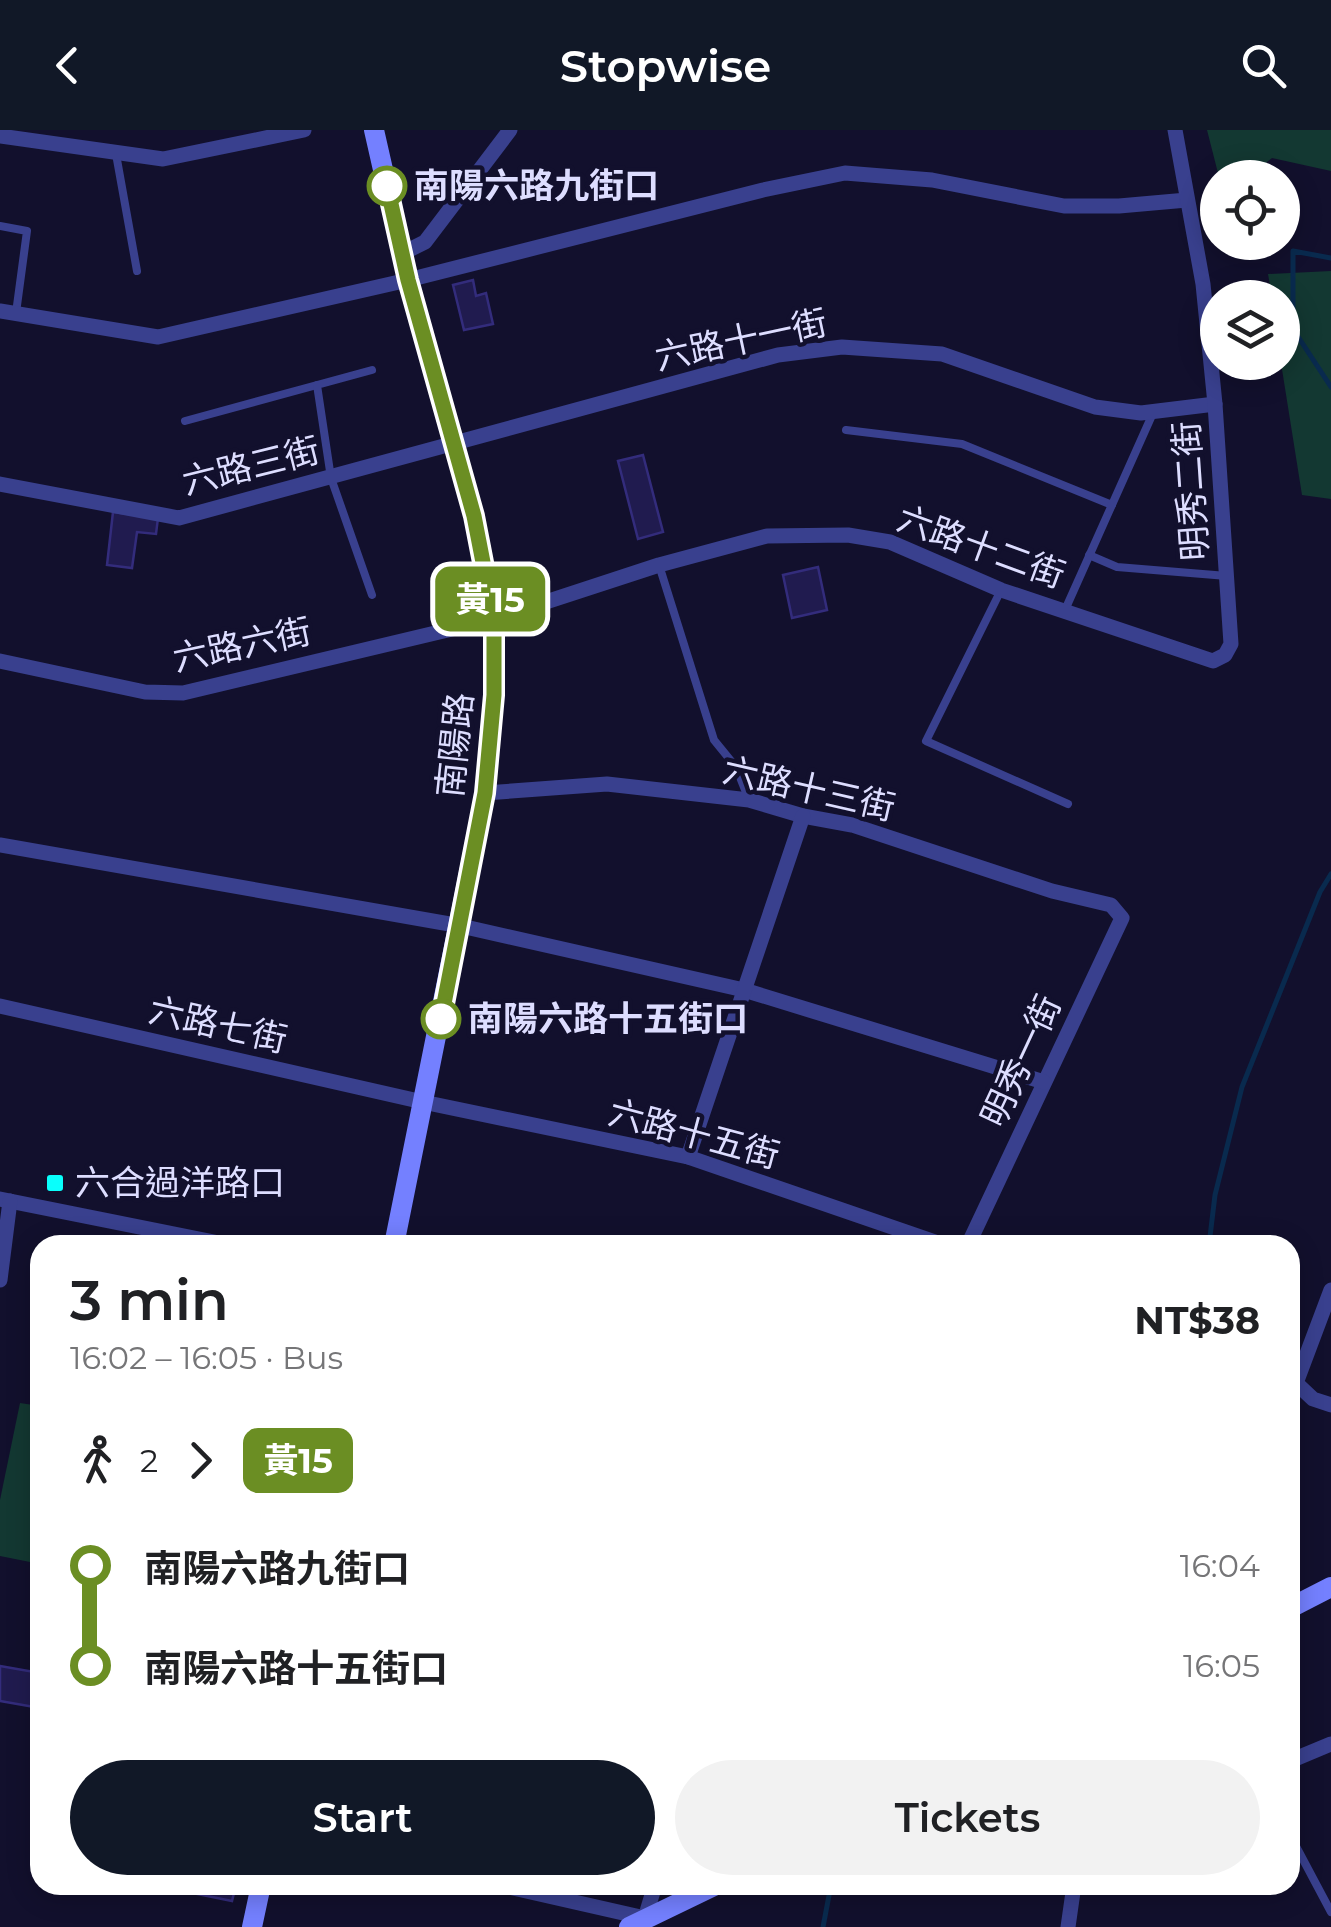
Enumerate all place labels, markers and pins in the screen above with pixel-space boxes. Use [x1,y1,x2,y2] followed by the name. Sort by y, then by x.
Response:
[414,164,659,207] place label: 南陽六路九街口
[368,167,406,205] marker: 南陽六路九街口
[468,997,748,1040] place label: 南陽六路十五街口
[422,1000,460,1038] marker: 南陽六路十五街口
[75,1161,285,1204] place label: 六合過洋路口
[44,1172,66,1194] marker: 六合過洋路口

